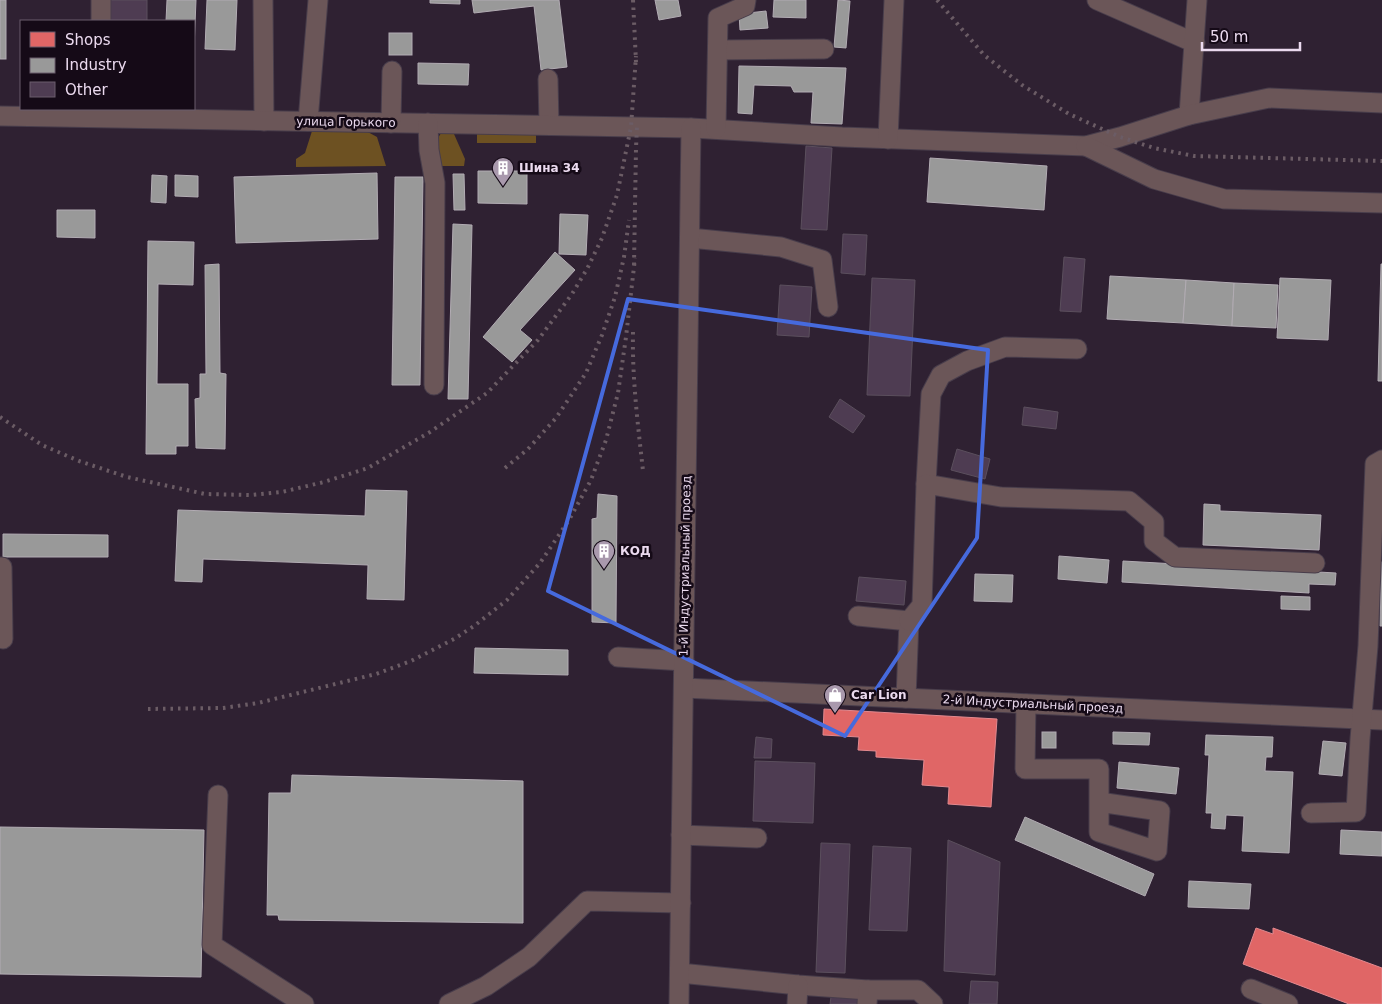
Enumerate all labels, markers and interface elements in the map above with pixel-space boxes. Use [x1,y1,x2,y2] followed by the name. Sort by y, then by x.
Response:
[20,20,195,110] legend
[1202,20,1300,52] scale bar
[1210,28,1248,46] text: 50 m
[65,31,111,49] text: Shops
[65,56,127,74] text: Industry
[65,81,108,99] text: Other
[296,114,396,130] street label: улица Горького
[491,156,515,187] building icon: Шина 34
[519,161,580,175] place label: Шина 34
[676,476,694,656] street label: 1-й Индустриальный проезд
[592,539,616,570] building icon: КОД
[620,544,651,558] place label: КОД
[823,683,847,714] shop icon: Car Lion
[851,688,907,702] place label: Car Lion
[942,692,1124,716] street label: 2-й Индустриальный проезд

